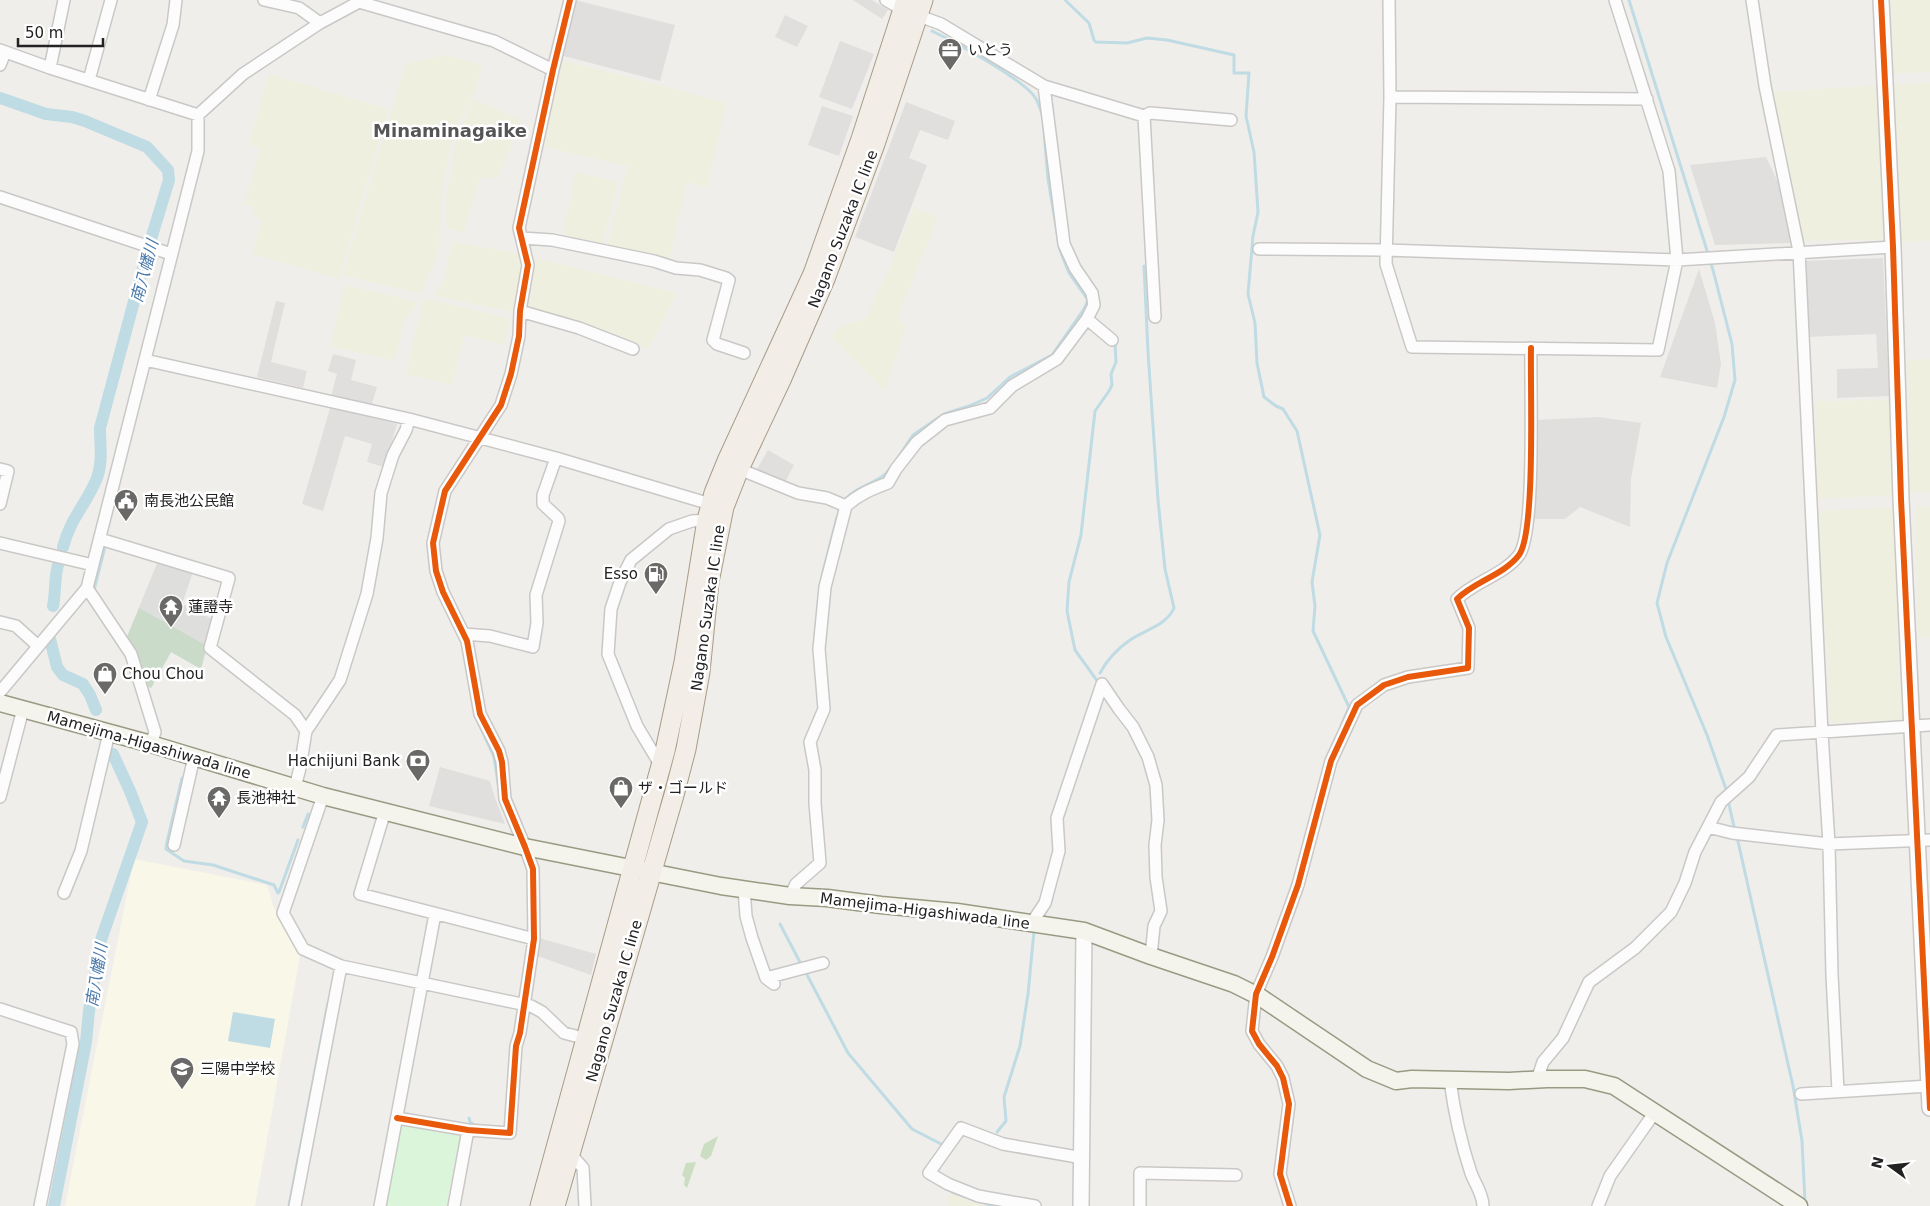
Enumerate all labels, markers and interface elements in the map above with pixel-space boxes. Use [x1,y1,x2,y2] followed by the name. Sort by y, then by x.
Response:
[18,15,102,47] scale bar
[25,24,63,42] text: 50 m
[937,37,963,71] office icon: いとう
[968,41,1013,59] place label: いとう
[373,120,527,141] district label: Minaminagaike
[805,147,881,311] street label: Nagano Suzaka IC line
[127,236,162,305] water label: 南八幡川
[113,488,139,522] public building icon: 南長池公民館
[144,492,234,510] place label: 南長池公民館
[687,524,729,692] street label: Nagano Suzaka IC line
[643,561,669,595] fuel station icon: Esso
[604,565,638,583] place label: Esso
[158,594,184,628] temple icon: 蓮證寺
[188,598,233,616] place label: 蓮證寺
[92,661,118,695] shop icon: Chou Chou
[122,665,204,683] place label: Chou Chou
[45,707,253,783] street label: Mamejima-Higashiwada line
[405,748,431,782] bank icon: Hachijuni Bank
[288,752,400,770] place label: Hachijuni Bank
[608,775,634,809] shop icon: ザ・ゴールド
[638,779,728,797] place label: ザ・ゴールド
[206,785,232,819] temple icon: 長池神社
[236,789,296,807] place label: 長池神社
[819,889,1031,933] street label: Mamejima-Higashiwada line
[582,918,646,1084] street label: Nagano Suzaka IC line
[82,940,111,1008] water label: 南八幡川
[169,1056,195,1090] school or university icon: 三陽中学校
[200,1060,275,1078] place label: 三陽中学校
[1865,1141,1915,1191] north arrow
[1868,1155,1887,1170] text: N

